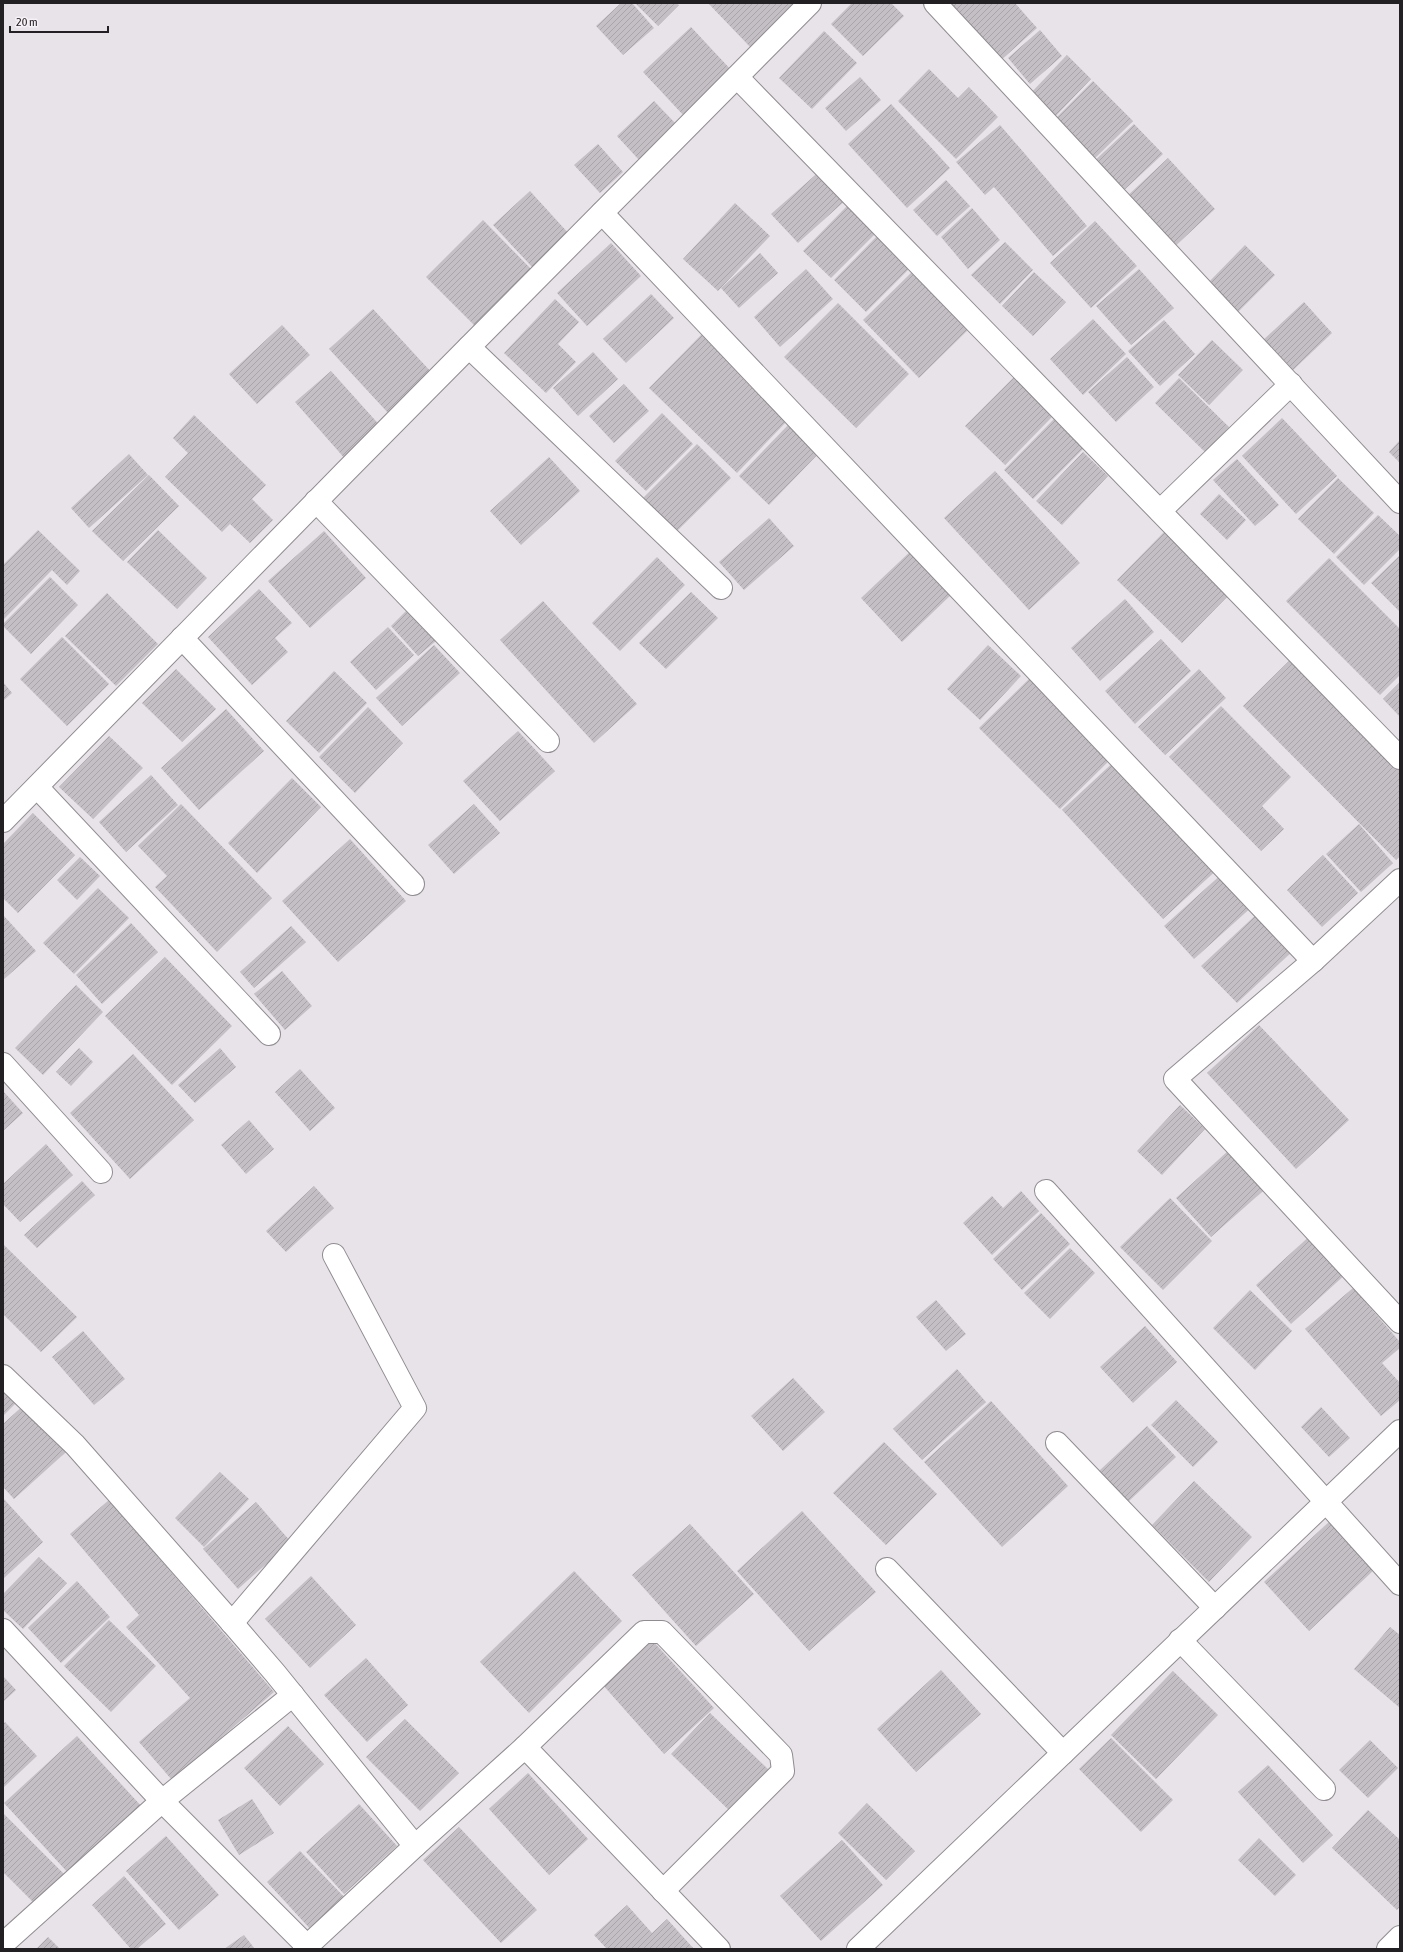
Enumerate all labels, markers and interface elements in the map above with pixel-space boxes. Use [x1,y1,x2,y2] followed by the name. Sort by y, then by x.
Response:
[10,8,108,34] scale bar
[16,15,38,29] text: 20 m

